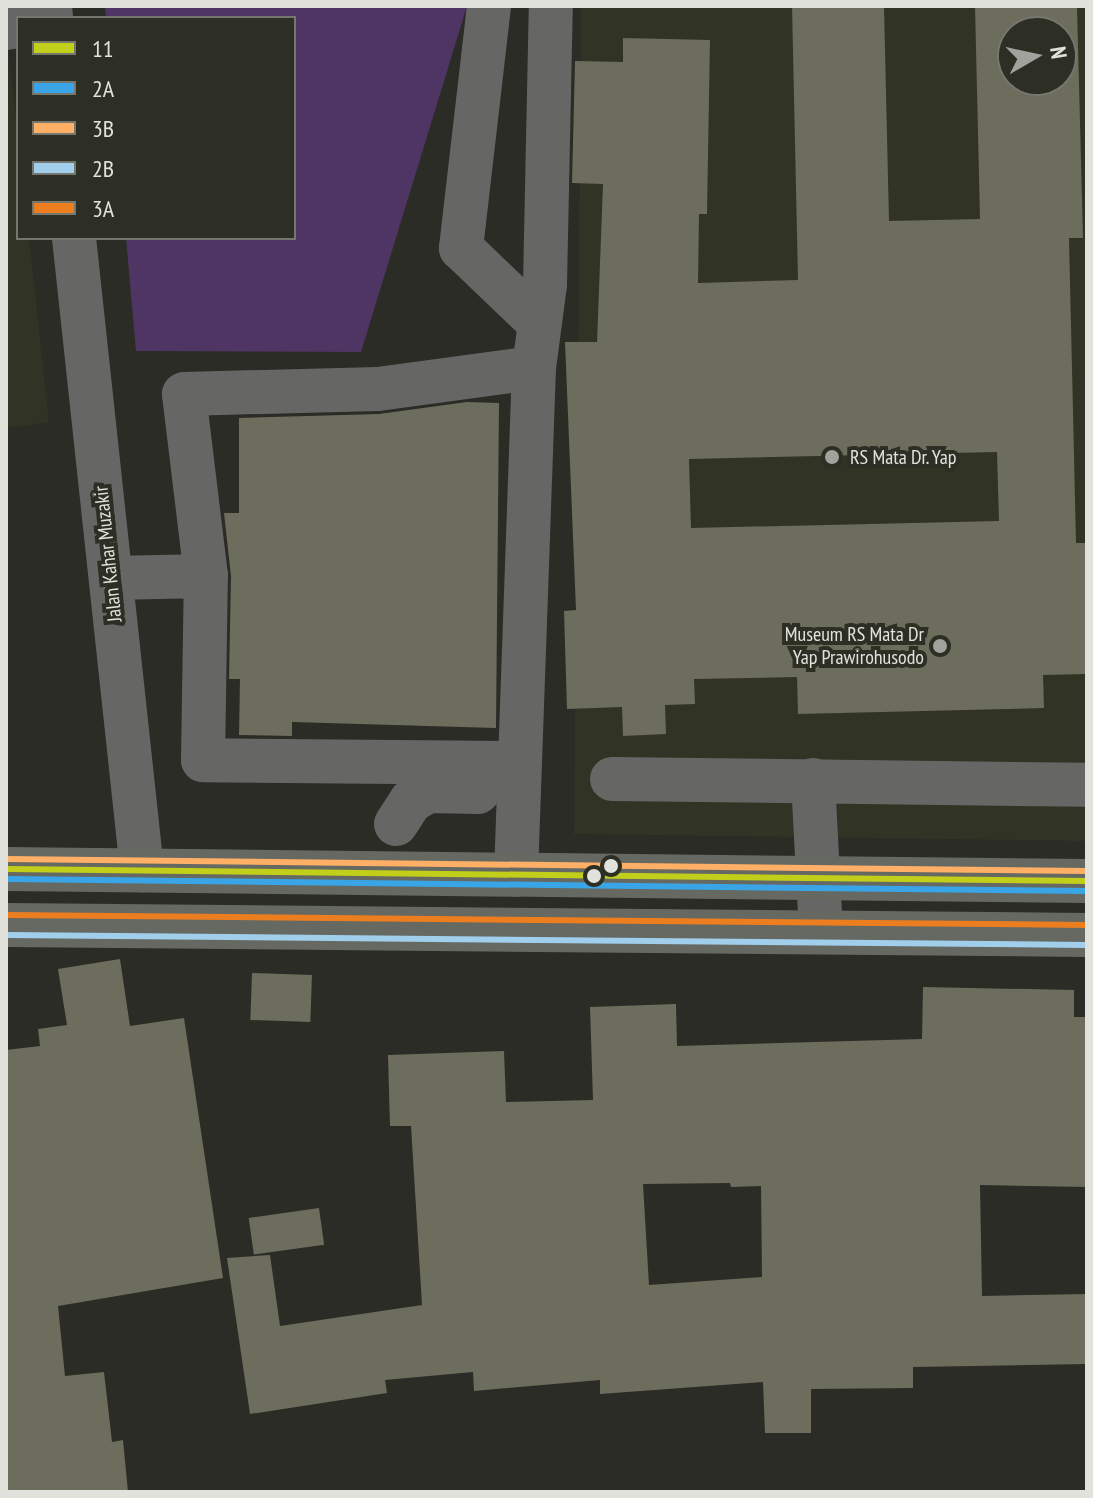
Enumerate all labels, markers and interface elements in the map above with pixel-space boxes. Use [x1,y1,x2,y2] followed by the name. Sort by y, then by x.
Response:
[16,16,296,240] legend
[997,16,1077,96] north arrow
[92,33,114,64] text: 11
[1044,44,1073,61] text: N
[92,73,114,104] text: 2A
[92,113,114,144] text: 3B
[92,153,114,184] text: 2B
[92,193,114,224] text: 3A
[850,445,958,469] place label: RS Mata Dr. Yap
[821,446,843,468] marker: RS Mata Dr. Yap
[89,485,127,623] street label: Jalan Kahar Muzakir
[785,622,924,669] place label: Museum RS Mata Dr Yap Prawirohusodo
[931,637,949,655] marker: Museum RS Mata Dr Yap Prawirohusodo
[603,858,619,874] unlabelled marker
[586,868,602,884] unlabelled marker

